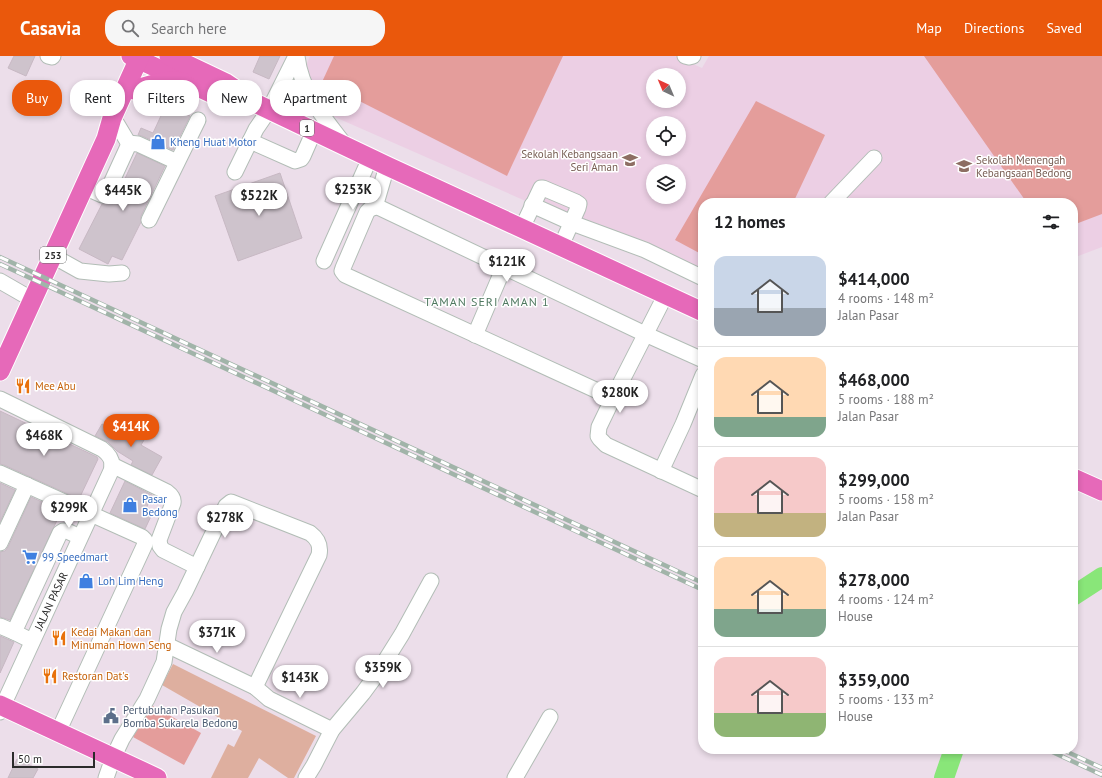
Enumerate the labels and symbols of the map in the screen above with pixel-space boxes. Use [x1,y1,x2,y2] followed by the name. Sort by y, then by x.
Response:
[646,68,686,108] north arrow
[300,120,314,136] road number: 1
[149,133,167,151] shop icon: Kheng Huat Motor
[170,135,257,149] place label: Kheng Huat Motor
[521,147,618,174] place label: Sekolah Kebangsaan Seri Aman
[621,151,639,169] school or university icon: Sekolah Kebangsaan Seri Aman
[976,153,1071,180] place label: Sekolah Menengah Kebangsaan Bedong
[955,157,973,175] school or university icon: Sekolah Menengah Kebangsaan Bedong
[325,177,381,211] pin: $253K
[95,178,151,212] pin: $445K
[231,183,287,217] pin: $522K
[40,247,66,263] road number: 253
[479,249,535,283] pin: $121K
[424,294,550,309] district label: TAMAN SERI AMAN 1
[14,377,32,395] restaurant icon: Mee Abu
[35,379,76,393] place label: Mee Abu
[592,380,648,414] pin: $280K
[103,414,159,448] pin: $414K
[16,423,72,457] pin: $468K
[142,492,178,519] place label: Pasar Bedong
[41,495,97,529] pin: $299K
[121,496,139,514] shop icon: Pasar Bedong
[197,505,253,539] pin: $278K
[21,548,39,566] supermarket icon: 99 Speedmart
[42,550,108,564] place label: 99 Speedmart
[31,569,71,633] street label: JALAN PASAR
[77,572,95,590] shop icon: Loh Lim Heng
[98,574,163,588] place label: Loh Lim Heng
[189,620,245,654] pin: $371K
[71,625,172,652] place label: Kedai Makan dan Minuman Hown Seng
[50,629,68,647] restaurant icon: Kedai Makan dan Minuman Hown Seng
[355,655,411,689] pin: $359K
[272,665,328,699] pin: $143K
[41,667,59,685] restaurant icon: Restoran Dat's
[62,669,129,683] place label: Restoran Dat's
[123,703,238,730] place label: Pertubuhan Pasukan Bomba Sukarela Bedong
[102,707,120,725] public building icon: Pertubuhan Pasukan Bomba Sukarela Bedong
[12,750,95,769] scale bar

